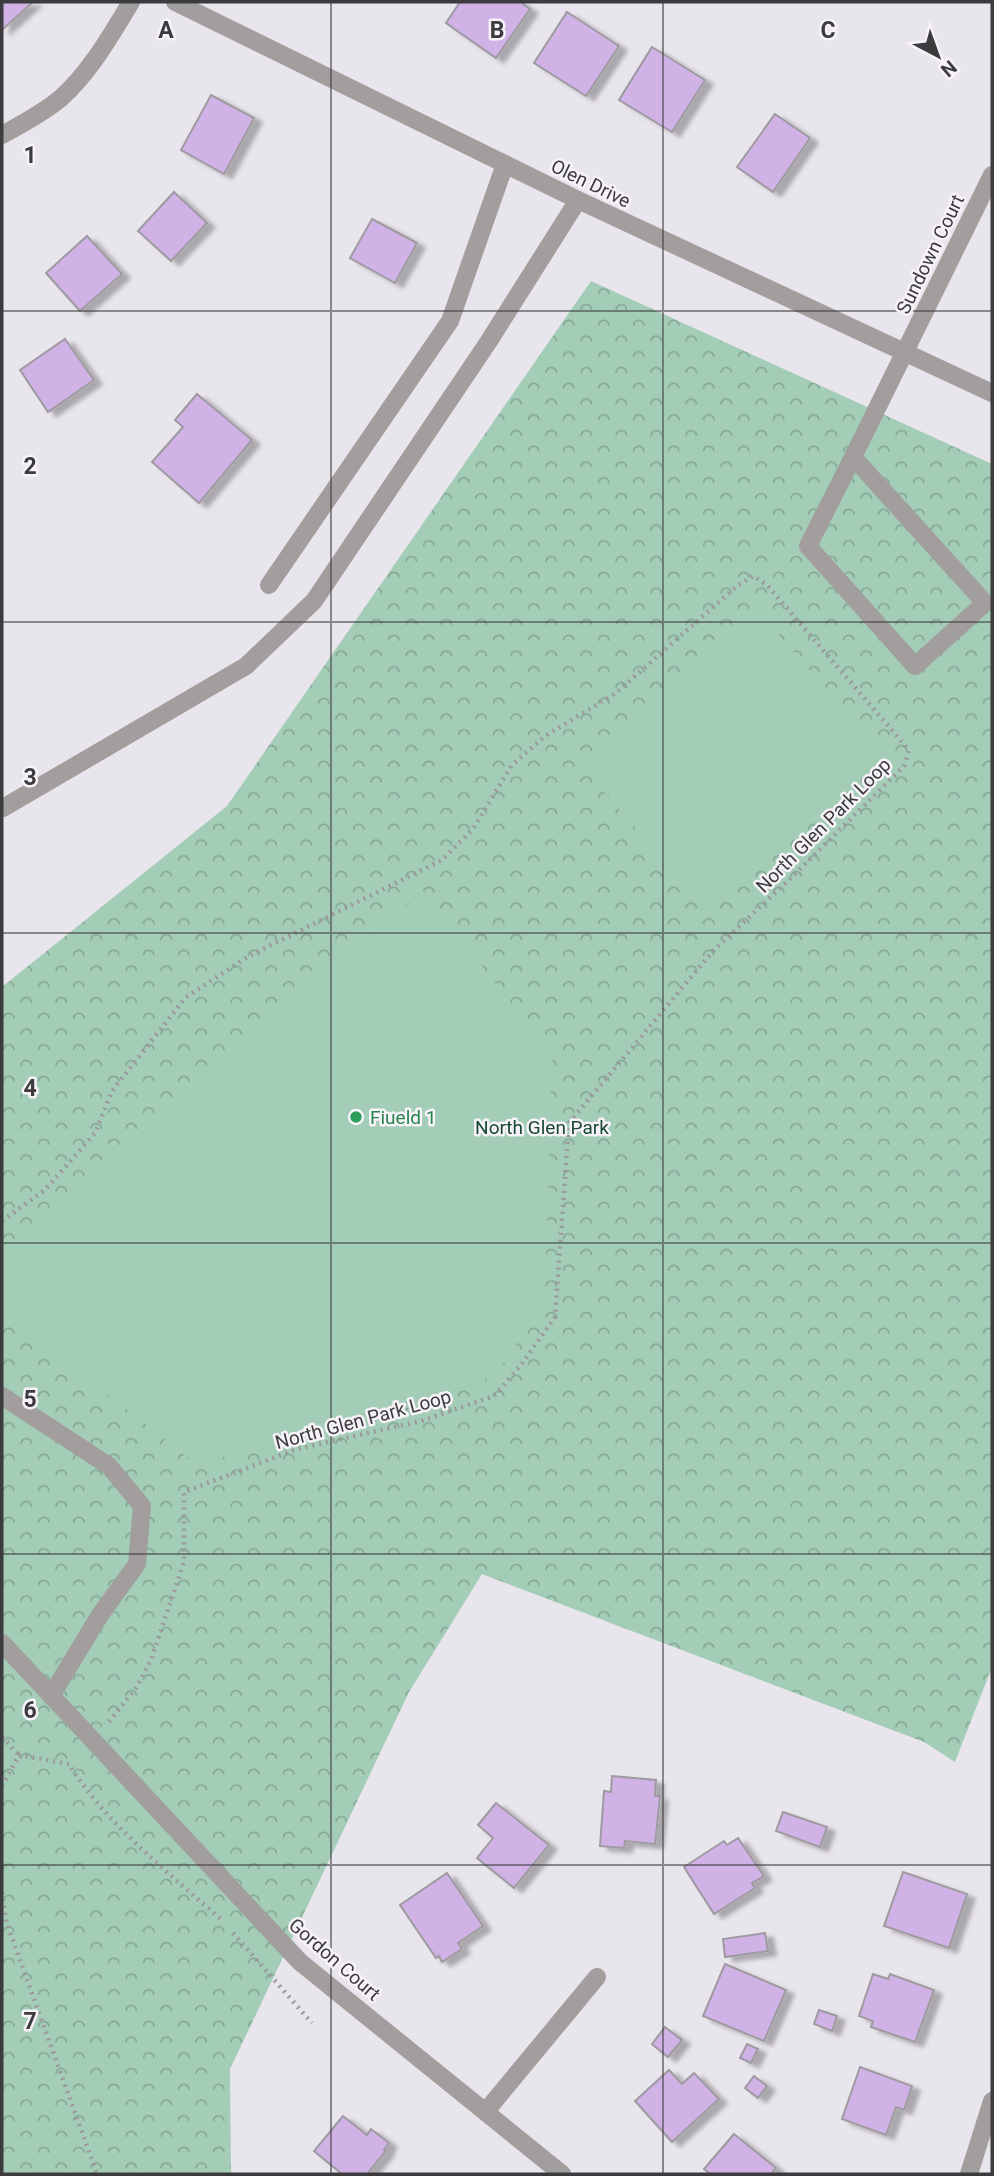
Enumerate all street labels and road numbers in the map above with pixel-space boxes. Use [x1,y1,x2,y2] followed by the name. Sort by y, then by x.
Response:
[547,154,634,213] street label: Olen Drive
[892,191,969,318] street label: Sundown Court
[751,753,896,898] street label: North Glen Park Loop
[273,1385,454,1454] street label: North Glen Park Loop
[284,1913,385,2005] street label: Gordon Court

